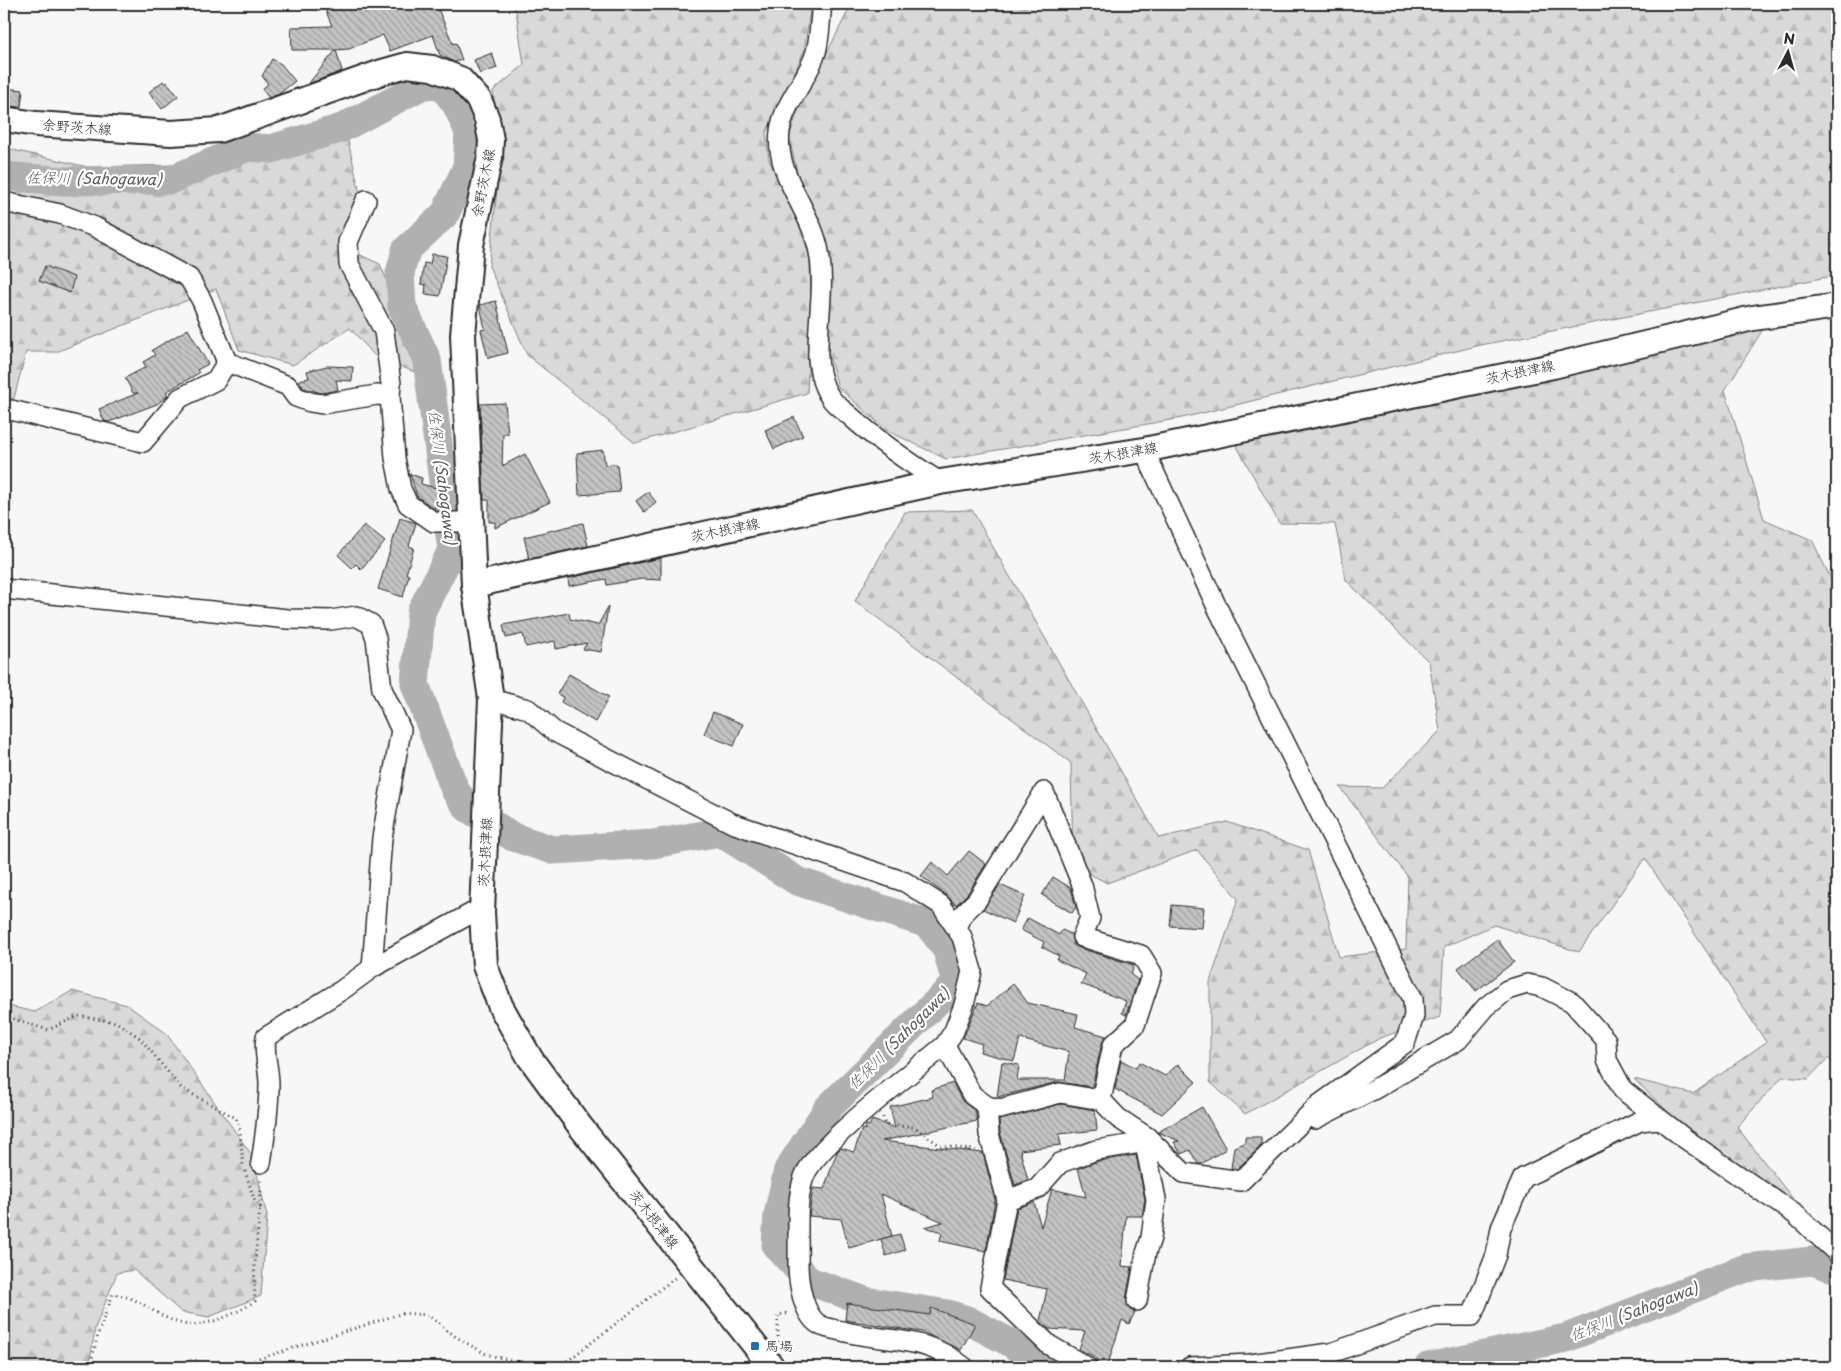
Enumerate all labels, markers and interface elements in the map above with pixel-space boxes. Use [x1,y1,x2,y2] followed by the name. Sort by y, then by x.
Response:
[1764,28,1814,78] north arrow
[1783,28,1796,50] text: N
[41,114,113,139] street label: 余野茨木線
[466,147,499,219] street label: 余野茨木線
[26,165,163,190] water label: 佐保川 (Sahogawa)
[1483,354,1556,389] street label: 茨木摂津線
[424,408,463,547] water label: 佐保川 (Sahogawa)
[1087,436,1159,469] street label: 茨木摂津線
[688,512,761,547] street label: 茨木摂津線
[472,816,497,887] street label: 茨木摂津線
[842,981,955,1094] water label: 佐保川 (Sahogawa)
[625,1185,684,1253] street label: 茨木摂津線
[1566,1275,1702,1346] water label: 佐保川 (Sahogawa)
[765,1335,793,1356] place label: 馬場
[749,1340,761,1352] marker: 馬場

